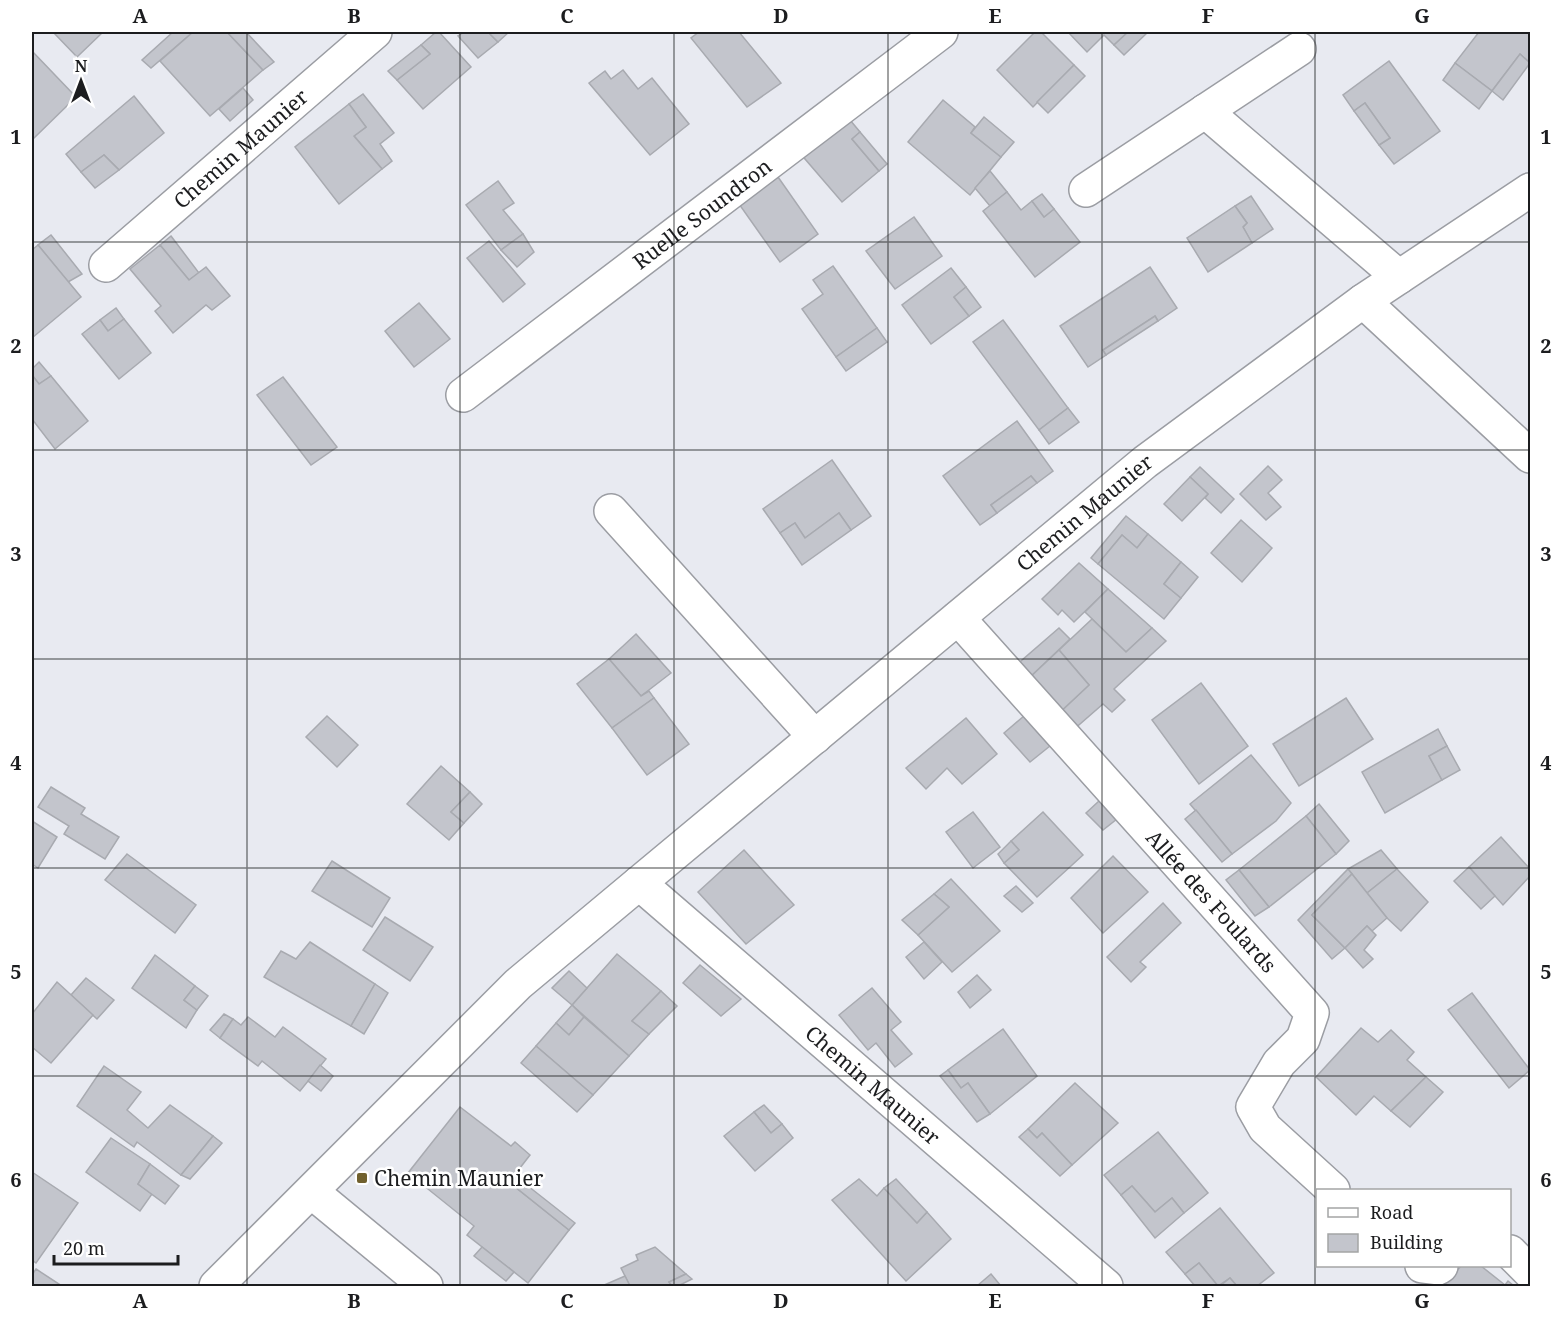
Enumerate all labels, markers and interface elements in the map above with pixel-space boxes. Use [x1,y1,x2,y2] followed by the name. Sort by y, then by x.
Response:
[132,2,148,29] text: A
[347,2,361,29] text: B
[560,2,574,29] text: C
[773,2,789,29] text: D
[988,2,1002,29] text: E
[1202,2,1214,29] text: F
[1414,2,1430,29] text: G
[51,51,111,111] north arrow
[75,55,88,77] text: N
[167,82,314,215] street label: Chemin Maunier
[10,123,22,150] text: 1
[1540,123,1552,150] text: 1
[627,152,777,275] street label: Ruelle Soundron
[10,332,22,359] text: 2
[1540,332,1552,359] text: 2
[1010,447,1158,577] street label: Chemin Maunier
[10,540,22,567] text: 3
[1540,540,1552,567] text: 3
[10,749,22,776] text: 4
[1540,749,1552,776] text: 4
[1140,824,1283,978] street label: Allée des Foulards
[10,958,22,985] text: 5
[1540,958,1552,985] text: 5
[800,1019,946,1151] street label: Chemin Maunier
[374,1164,543,1192] place label: Chemin Maunier
[10,1166,22,1193] text: 6
[1540,1166,1552,1193] text: 6
[355,1171,369,1185] marker: Chemin Maunier
[1316,1189,1511,1267] legend
[1370,1200,1413,1224] text: Road
[54,1228,178,1266] scale bar
[1370,1230,1443,1254] text: Building
[63,1236,105,1260] text: 20 m
[132,1287,148,1314] text: A
[347,1287,361,1314] text: B
[560,1287,574,1314] text: C
[773,1287,789,1314] text: D
[988,1287,1002,1314] text: E
[1202,1287,1214,1314] text: F
[1414,1287,1430,1314] text: G

